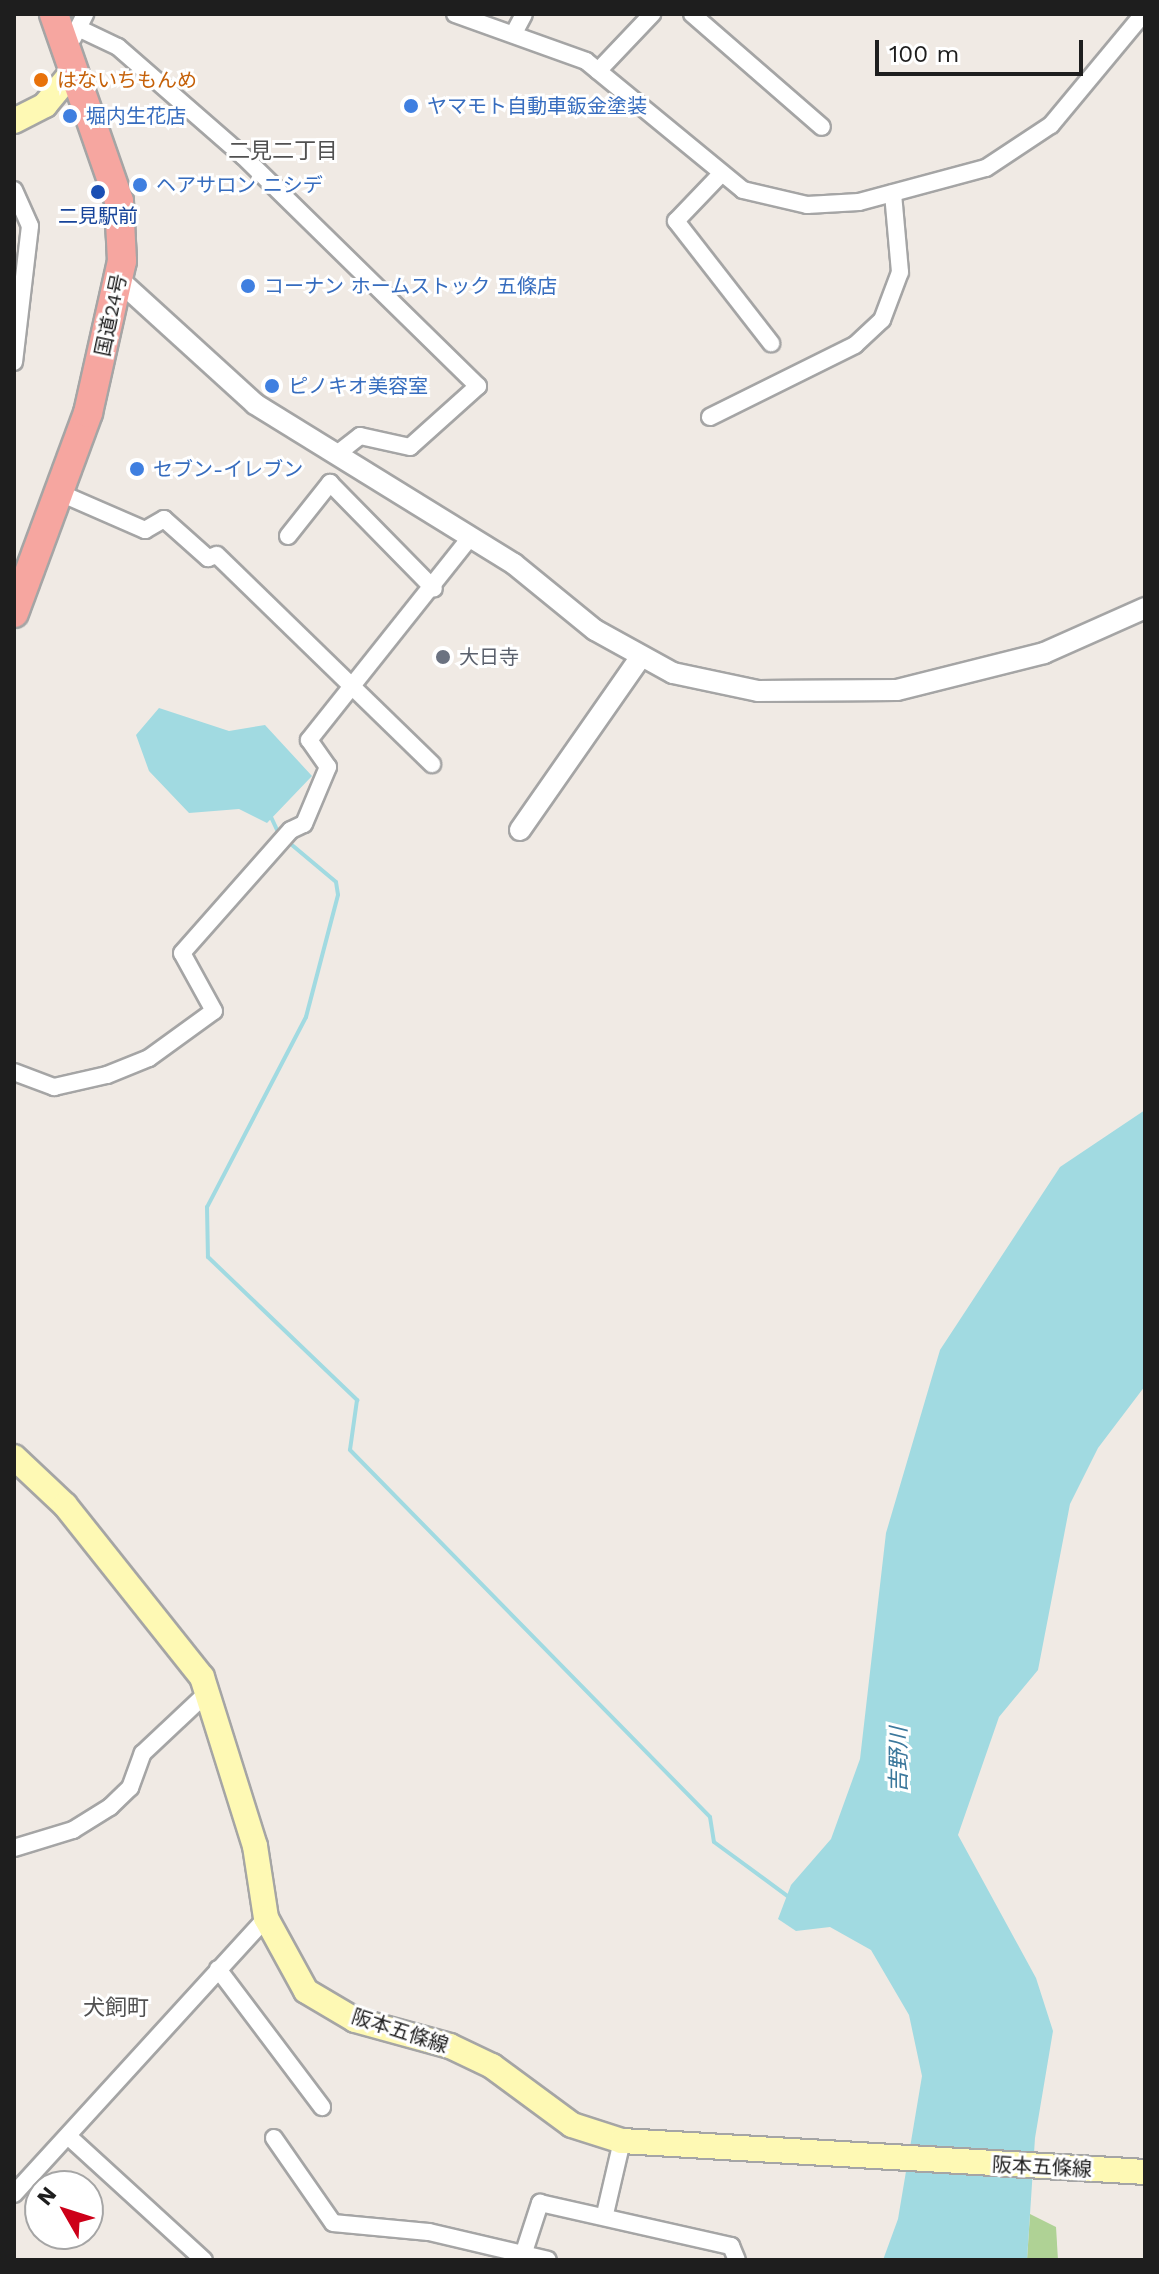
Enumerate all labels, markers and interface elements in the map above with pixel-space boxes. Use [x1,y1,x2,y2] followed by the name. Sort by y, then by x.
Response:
[879,24,1087,74] scale bar
[889,40,959,68] text: 100 m
[57,68,197,92] place label: はないちもんめ
[32,71,50,89] marker: はないちもんめ
[427,94,647,118] place label: ヤマモト自動車鈑金塗装
[402,97,420,115] marker: ヤマモト自動車鈑金塗装
[86,104,186,128] place label: 堀内生花店
[61,107,79,125] marker: 堀内生花店
[228,138,338,164] district label: 二見二丁目
[156,173,323,197] place label: ヘアサロン ニシデ
[131,176,149,194] marker: ヘアサロン ニシデ
[89,183,107,201] marker: 二見駅前
[58,204,138,228] place label: 二見駅前
[91,272,131,358] street label: 国道24号
[264,274,558,298] place label: コーナン ホームストック 五條店
[239,277,257,295] marker: コーナン ホームストック 五條店
[288,374,428,398] place label: ピノキオ美容室
[263,377,281,395] marker: ピノキオ美容室
[153,457,303,481] place label: セブン-イレブン
[128,460,146,478] marker: セブン-イレブン
[459,645,519,669] place label: 大日寺
[434,648,452,666] marker: 大日寺
[886,1727,912,1793] water label: 吉野川
[83,1995,149,2021] district label: 犬飼町
[349,2004,451,2058] street label: 阪本五條線
[991,2152,1093,2182] street label: 阪本五條線
[24,2170,104,2250] north arrow
[32,2182,61,2210] text: N

